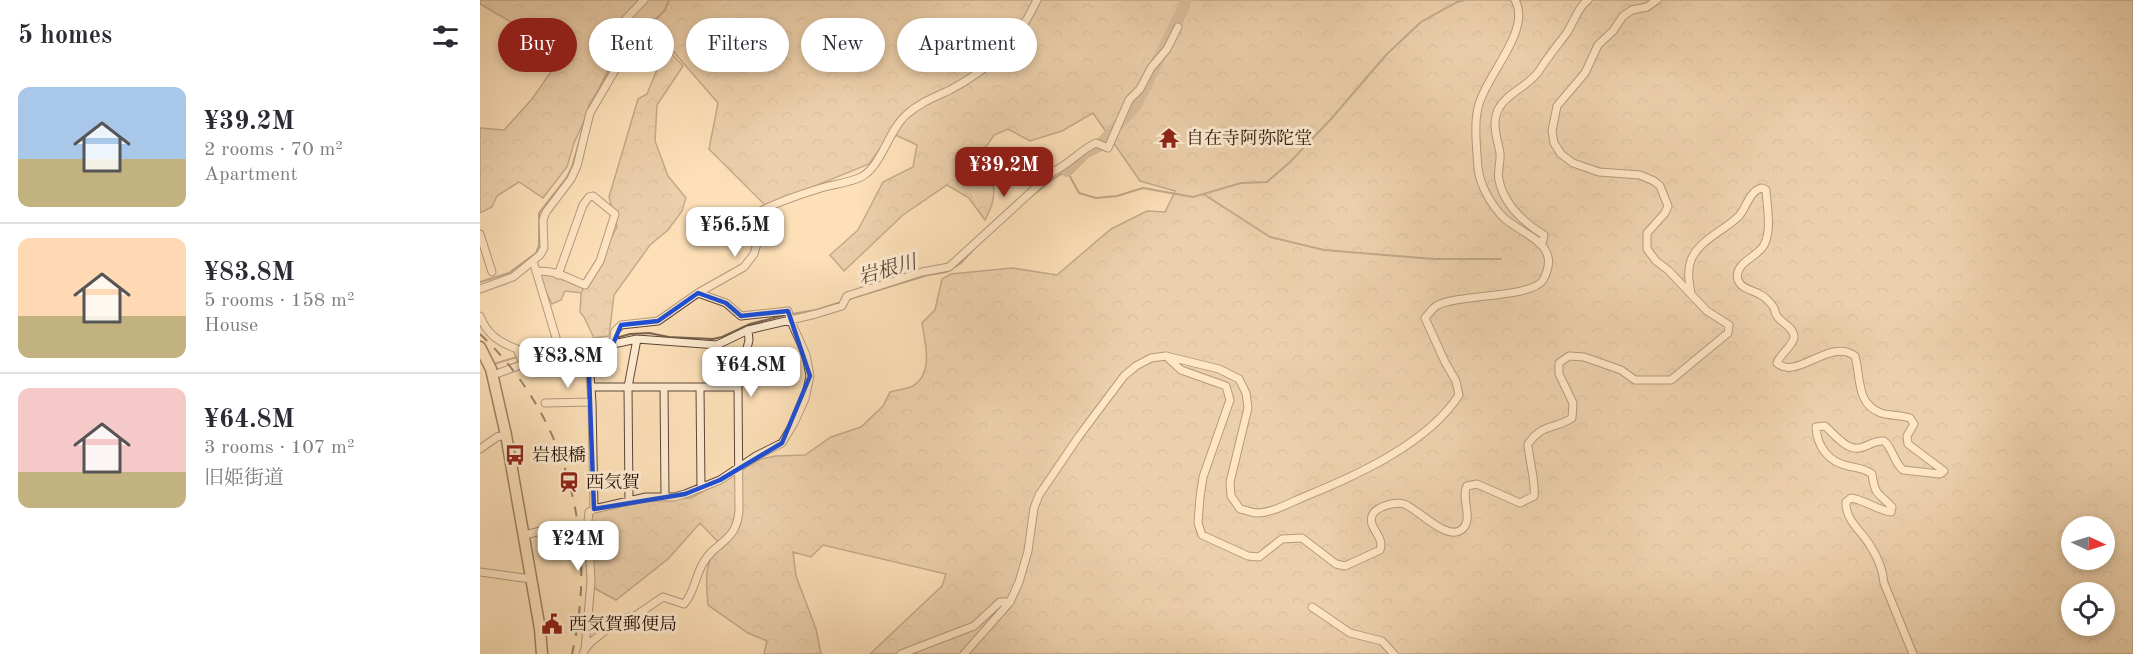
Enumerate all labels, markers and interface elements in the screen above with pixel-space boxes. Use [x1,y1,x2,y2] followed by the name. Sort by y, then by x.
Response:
[498,18,577,72] chip: Buy
[589,18,674,72] chip: Rent
[686,18,789,72] chip: Filters
[801,18,885,72] chip: New
[897,18,1037,72] chip: Apartment
[429,20,462,53] icon: filters
[18,23,112,49] text: 5 homes
[204,109,295,135] text: ¥39.2M
[66,111,138,183] icon: home
[1157,126,1181,150] temple icon: 自在寺阿弥陀堂
[1186,128,1312,148] place label: 自在寺阿弥陀堂
[204,140,343,160] text: 2 rooms · 70 m²
[955,147,1053,198] pin: ¥39.2M
[969,156,1039,176] text: ¥39.2M
[204,165,298,185] text: Apartment
[686,207,784,258] pin: ¥56.5M
[700,216,770,236] text: ¥56.5M
[855,251,921,289] water label: 岩根川
[204,260,295,286] text: ¥83.8M
[66,262,138,334] icon: home
[204,291,354,311] text: 5 rooms · 158 m²
[204,316,258,336] text: House
[519,338,617,389] pin: ¥83.8M
[533,347,603,367] text: ¥83.8M
[702,347,800,398] pin: ¥64.8M
[716,356,786,376] text: ¥64.8M
[204,407,295,433] text: ¥64.8M
[66,412,138,484] icon: home
[204,438,354,458] text: 3 rooms · 107 m²
[503,443,527,467] bus stop icon: 岩根橋
[532,445,586,465] place label: 岩根橋
[204,469,284,489] text: 旧姫街道
[557,470,581,494] station icon: 西気賀
[586,472,640,492] place label: 西気賀
[2061,516,2115,570] north arrow
[2061,516,2115,636] map controls
[542,521,614,572] pin: ¥24M
[552,530,604,550] text: ¥24M
[2061,582,2115,636] button: locate
[540,612,564,636] public building icon: 西気賀郵便局
[569,614,677,634] place label: 西気賀郵便局

